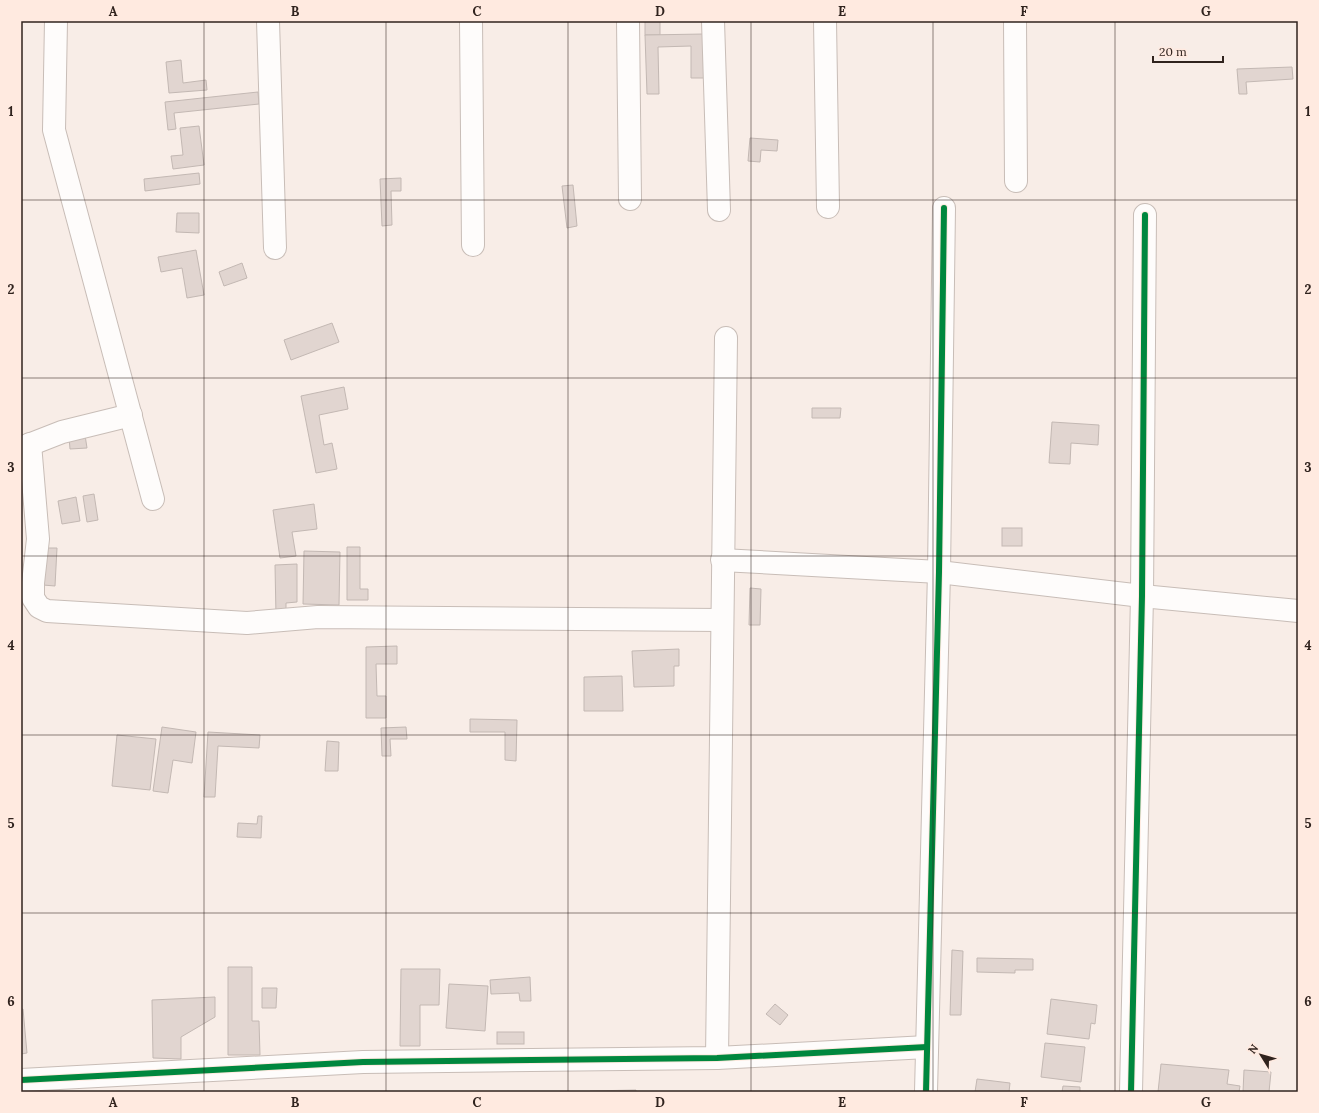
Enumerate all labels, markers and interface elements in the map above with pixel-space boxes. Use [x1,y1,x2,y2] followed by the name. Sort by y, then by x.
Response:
[109,3,118,20] text: A
[291,3,300,20] text: B
[473,3,482,20] text: C
[655,3,665,20] text: D
[838,3,846,20] text: E
[1020,3,1028,20] text: F
[1201,3,1211,20] text: G
[1153,38,1223,64] scale bar
[1159,44,1187,59] text: 20 m
[8,103,14,120] text: 1
[1305,103,1311,120] text: 1
[8,281,15,298] text: 2
[1305,281,1312,298] text: 2
[7,459,15,476] text: 3
[1304,459,1312,476] text: 3
[7,637,15,654] text: 4
[1304,637,1312,654] text: 4
[7,815,15,832] text: 5
[1304,815,1312,832] text: 5
[7,993,15,1010] text: 6
[1304,993,1312,1010] text: 6
[1241,1035,1281,1075] north arrow
[1245,1041,1261,1057] text: N
[109,1094,118,1111] text: A
[291,1094,300,1111] text: B
[473,1094,482,1111] text: C
[655,1094,665,1111] text: D
[838,1094,846,1111] text: E
[1020,1094,1028,1111] text: F
[1201,1094,1211,1111] text: G

